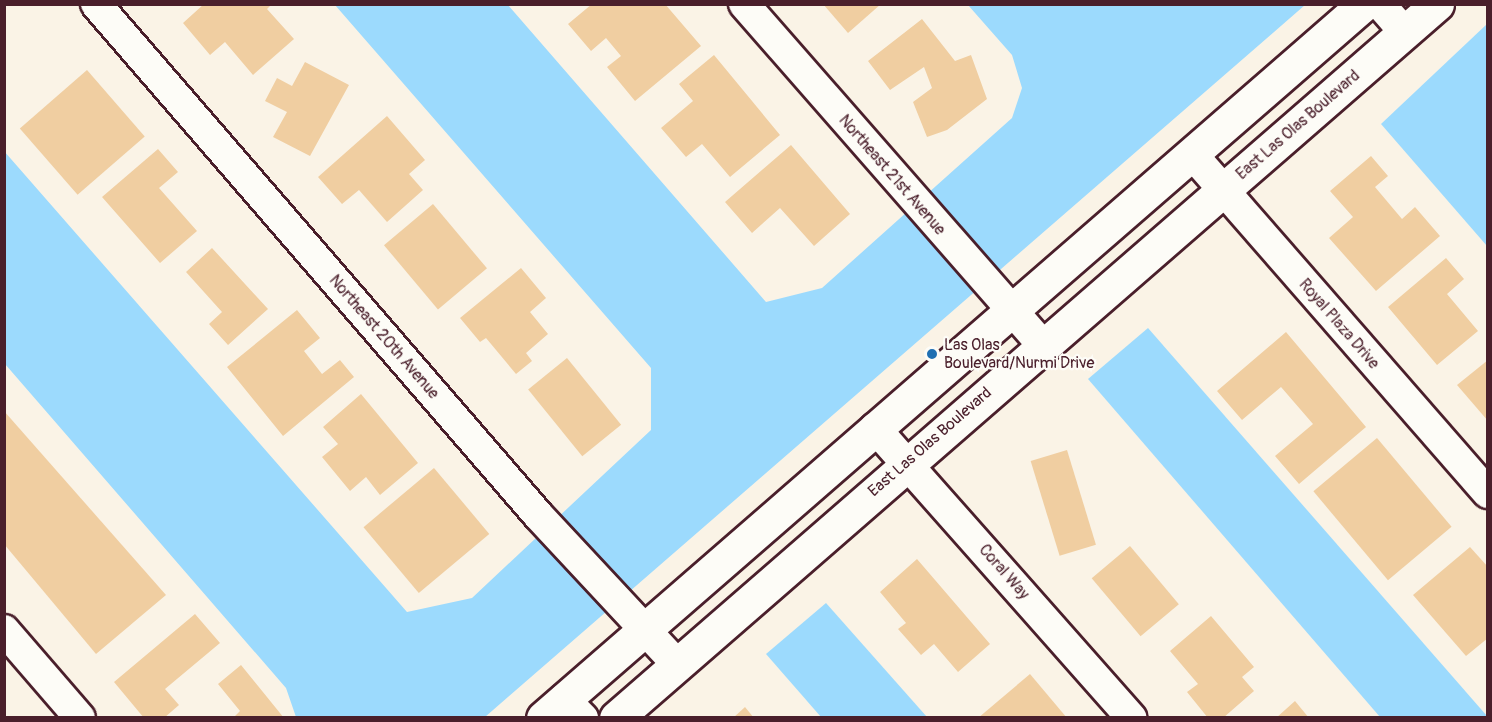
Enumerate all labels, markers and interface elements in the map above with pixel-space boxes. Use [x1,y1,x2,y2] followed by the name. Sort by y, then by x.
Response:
[1232,66,1364,184] street label: East Las Olas Boulevard
[835,111,949,239] street label: Northeast 21st Avenue
[325,271,443,403] street label: Northeast 20th Avenue
[1295,275,1383,373] street label: Royal Plaza Drive
[944,335,1094,373] place label: Las Olas Boulevard/Nurmi Drive
[925,347,939,361] marker: Las Olas Boulevard/Nurmi Drive
[864,383,996,501] street label: East Las Olas Boulevard
[975,540,1033,604] street label: Coral Way

